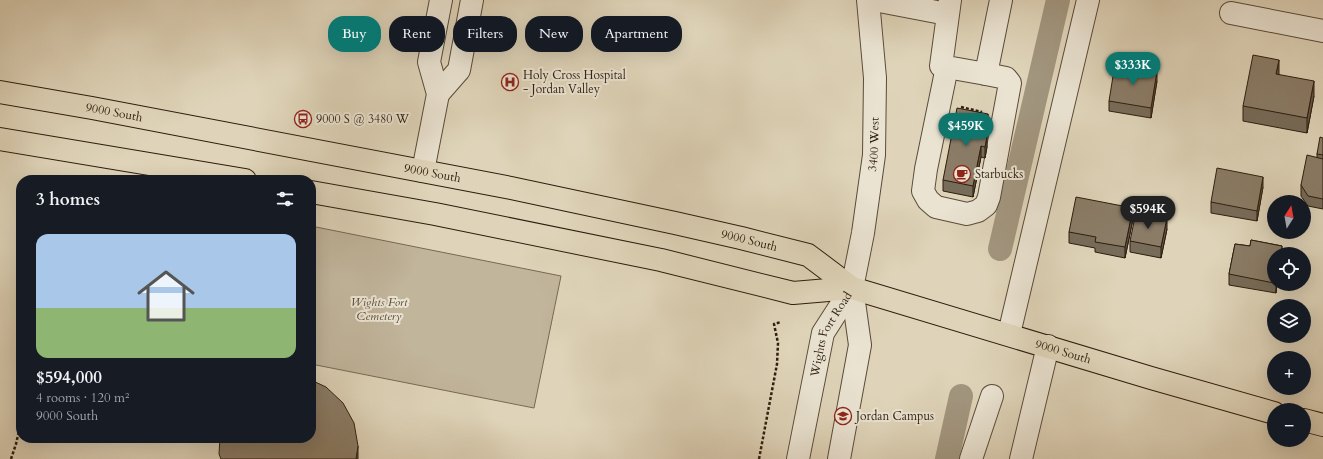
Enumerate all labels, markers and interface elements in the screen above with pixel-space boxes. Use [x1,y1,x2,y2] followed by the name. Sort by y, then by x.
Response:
[328,16,381,52] chip: Buy
[389,16,445,52] chip: Rent
[453,16,517,52] chip: Filters
[525,16,583,52] chip: New
[591,16,682,52] chip: Apartment
[1105,52,1161,86] pin: $333K
[1114,56,1152,74] text: $333K
[523,67,626,97] place label: Holy Cross Hospital - Jordan Valley
[500,72,520,92] hospital icon: Holy Cross Hospital - Jordan Valley
[85,99,144,126] street label: 9000 South
[293,109,313,129] bus stop icon: 9000 S @ 3480 W
[316,111,410,127] place label: 9000 S @ 3480 W
[938,113,994,147] pin: $459K
[864,117,882,172] street label: 3400 West
[947,117,985,135] text: $459K
[403,160,463,186] street label: 9000 South
[952,164,972,184] cafe icon: Starbucks
[975,166,1023,182] place label: Starbucks
[36,188,100,211] text: 3 homes
[274,188,296,210] icon: filters
[1267,195,1311,239] north arrow
[1267,195,1311,447] map controls
[1120,196,1176,230] pin: $594K
[1129,200,1167,218] text: $594K
[720,226,780,255] street label: 9000 South
[1267,247,1311,291] button: locate
[130,260,202,332] icon: home
[806,288,856,379] street label: Wights Fort Road
[351,294,408,324] park label: Wights Fort Cemetery
[1267,299,1311,343] button: layers
[1033,336,1093,368] street label: 9000 South
[1267,351,1311,395] button: +
[36,366,102,389] text: $594,000
[36,389,129,407] text: 4 rooms · 120 m²
[1267,403,1311,447] button: −
[833,406,853,426] school or university icon: Jordan Campus
[36,407,98,425] text: 9000 South
[854,408,934,424] place label: Jordan Campus

